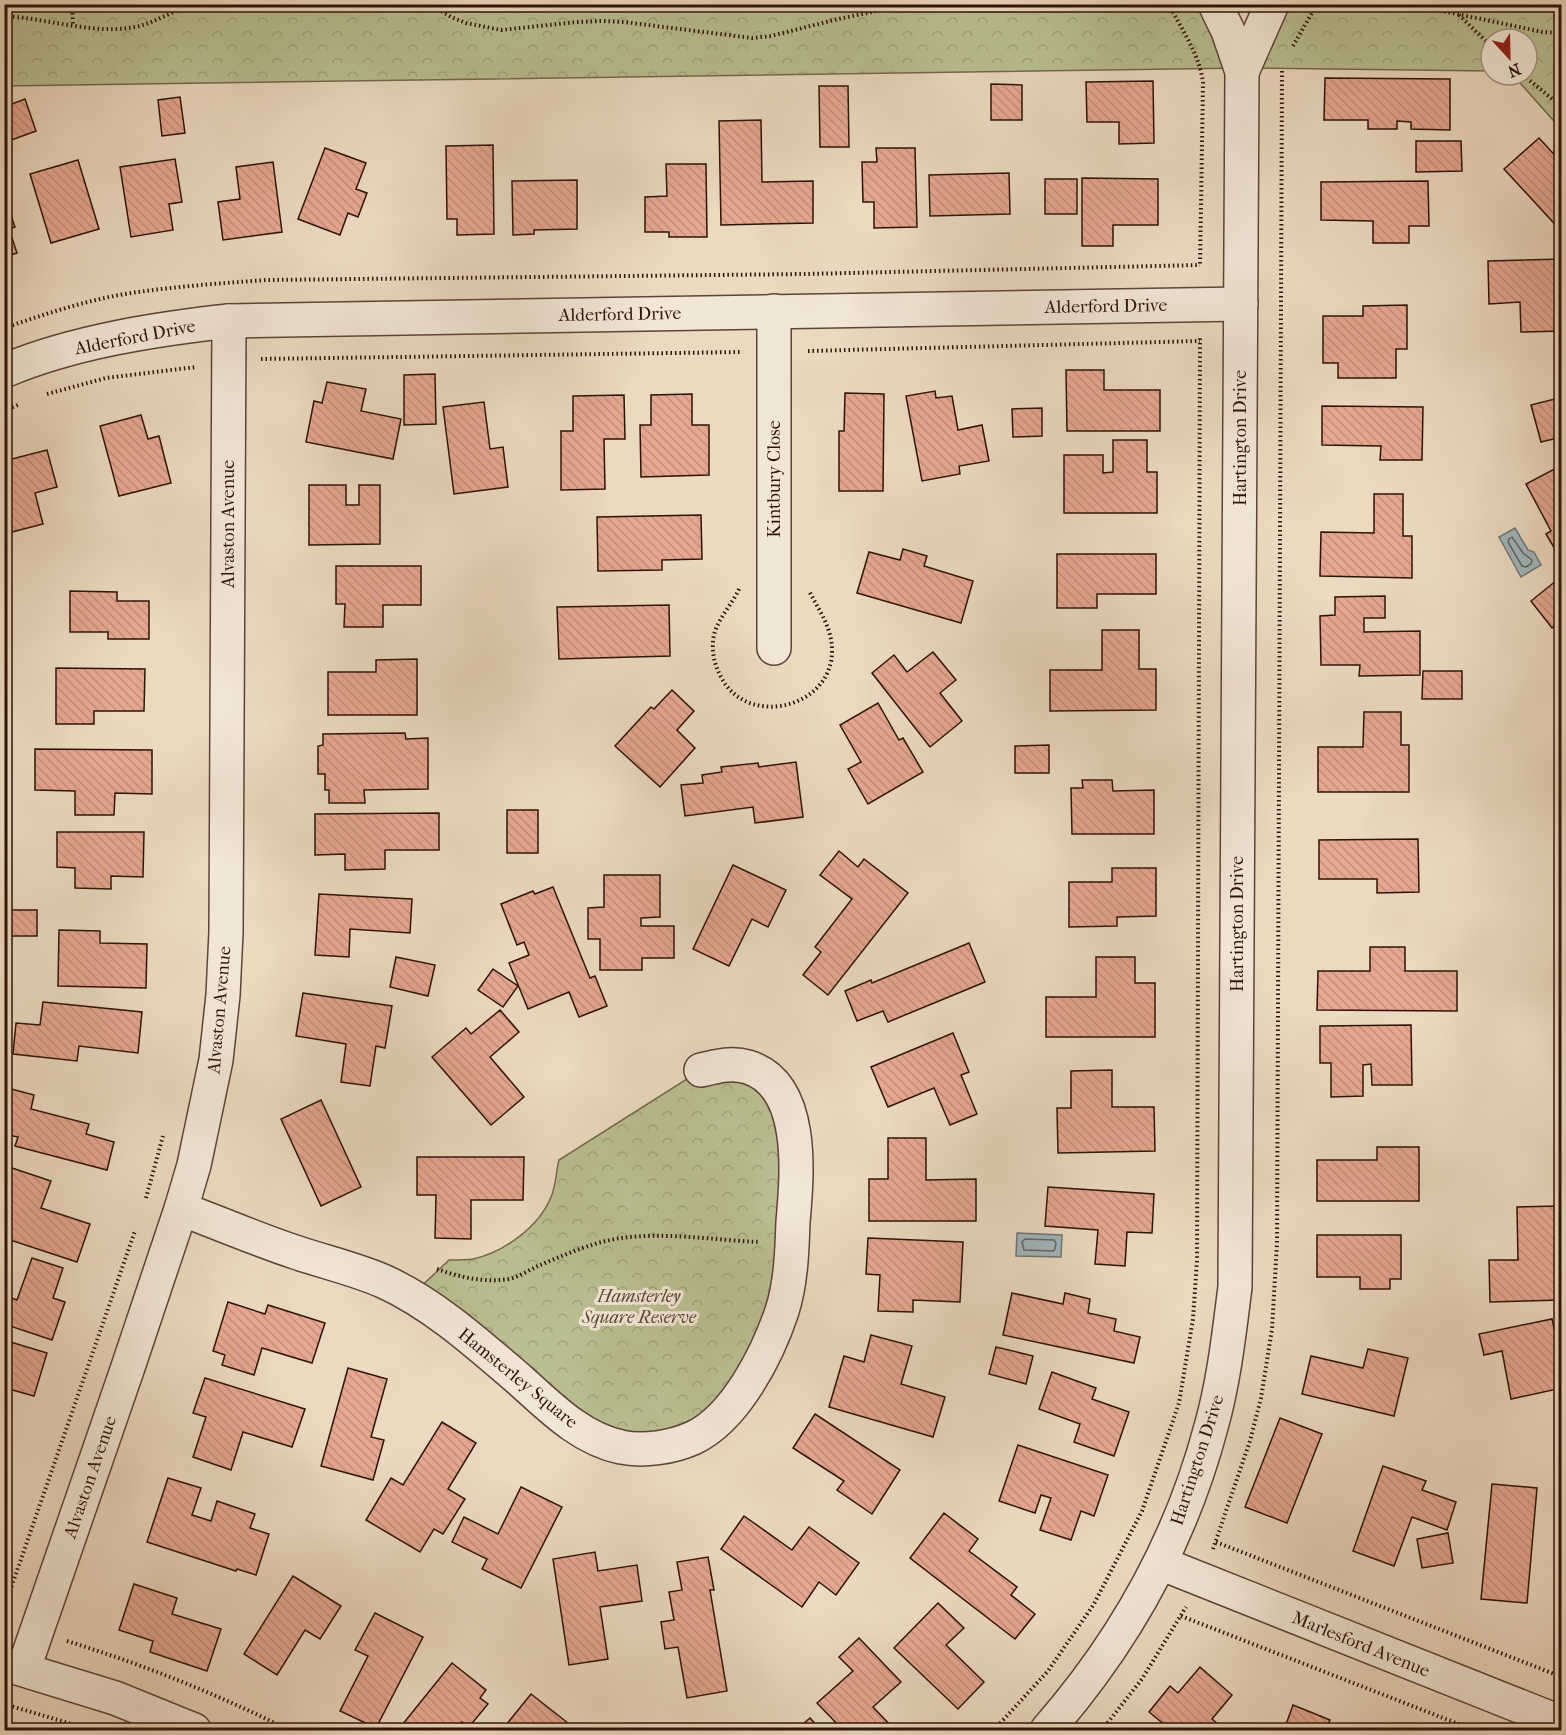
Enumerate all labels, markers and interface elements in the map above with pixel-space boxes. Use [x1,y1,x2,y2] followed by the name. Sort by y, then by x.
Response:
[1479,27,1539,87] north arrow
[1504,59,1524,82] text: N
[1044,295,1168,318] street label: Alderford Drive
[558,303,682,326] street label: Alderford Drive
[72,315,197,360] street label: Alderford Drive
[1230,370,1251,506] street label: Hartington Drive
[764,420,785,538] street label: Kintbury Close
[218,460,239,589] street label: Alvaston Avenue
[1227,856,1248,992] street label: Hartington Drive
[203,945,236,1076] street label: Alvaston Avenue
[581,1286,697,1328] park label: Hamsterley Square Reserve
[454,1324,582,1433] street label: Hamsterley Square
[1166,1392,1229,1528] street label: Hartington Drive
[59,1413,121,1542] street label: Alvaston Avenue
[1289,1607,1433,1682] street label: Marlesford Avenue

